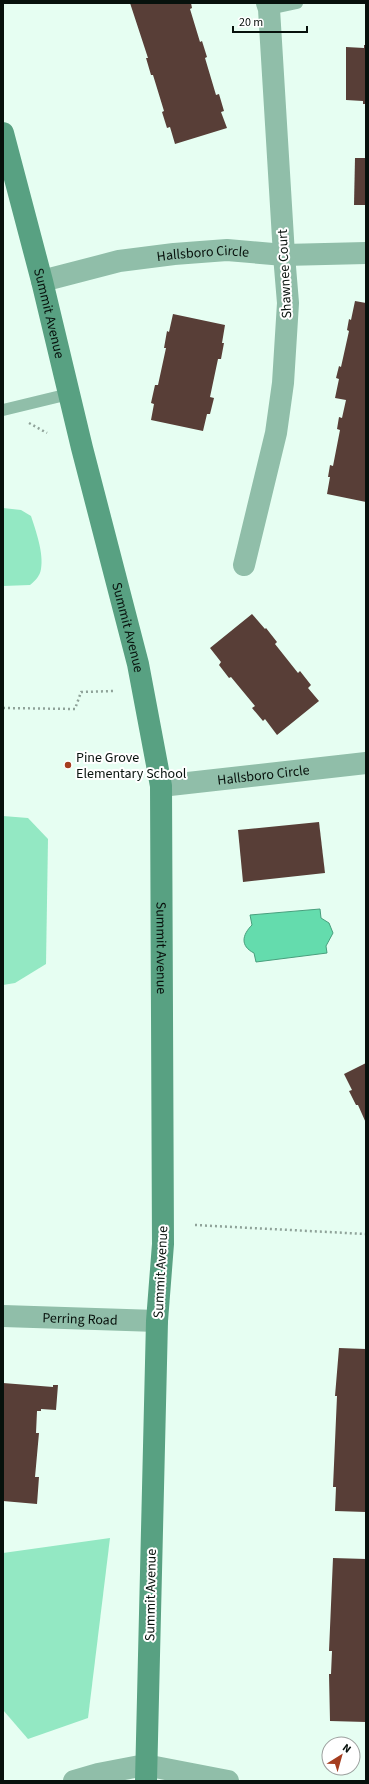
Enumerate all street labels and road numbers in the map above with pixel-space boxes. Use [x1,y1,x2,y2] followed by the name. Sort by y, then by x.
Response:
[273,229,297,319] street label: Shawnee Court
[156,241,250,267] street label: Hallsboro Circle
[28,266,69,361] street label: Summit Avenue
[106,580,148,674] street label: Summit Avenue
[216,760,311,791] street label: Hallsboro Circle
[151,902,171,994] street label: Summit Avenue
[149,1225,173,1319] street label: Summit Avenue
[42,1308,118,1331] street label: Perring Road
[140,1549,162,1641] street label: Summit Avenue

